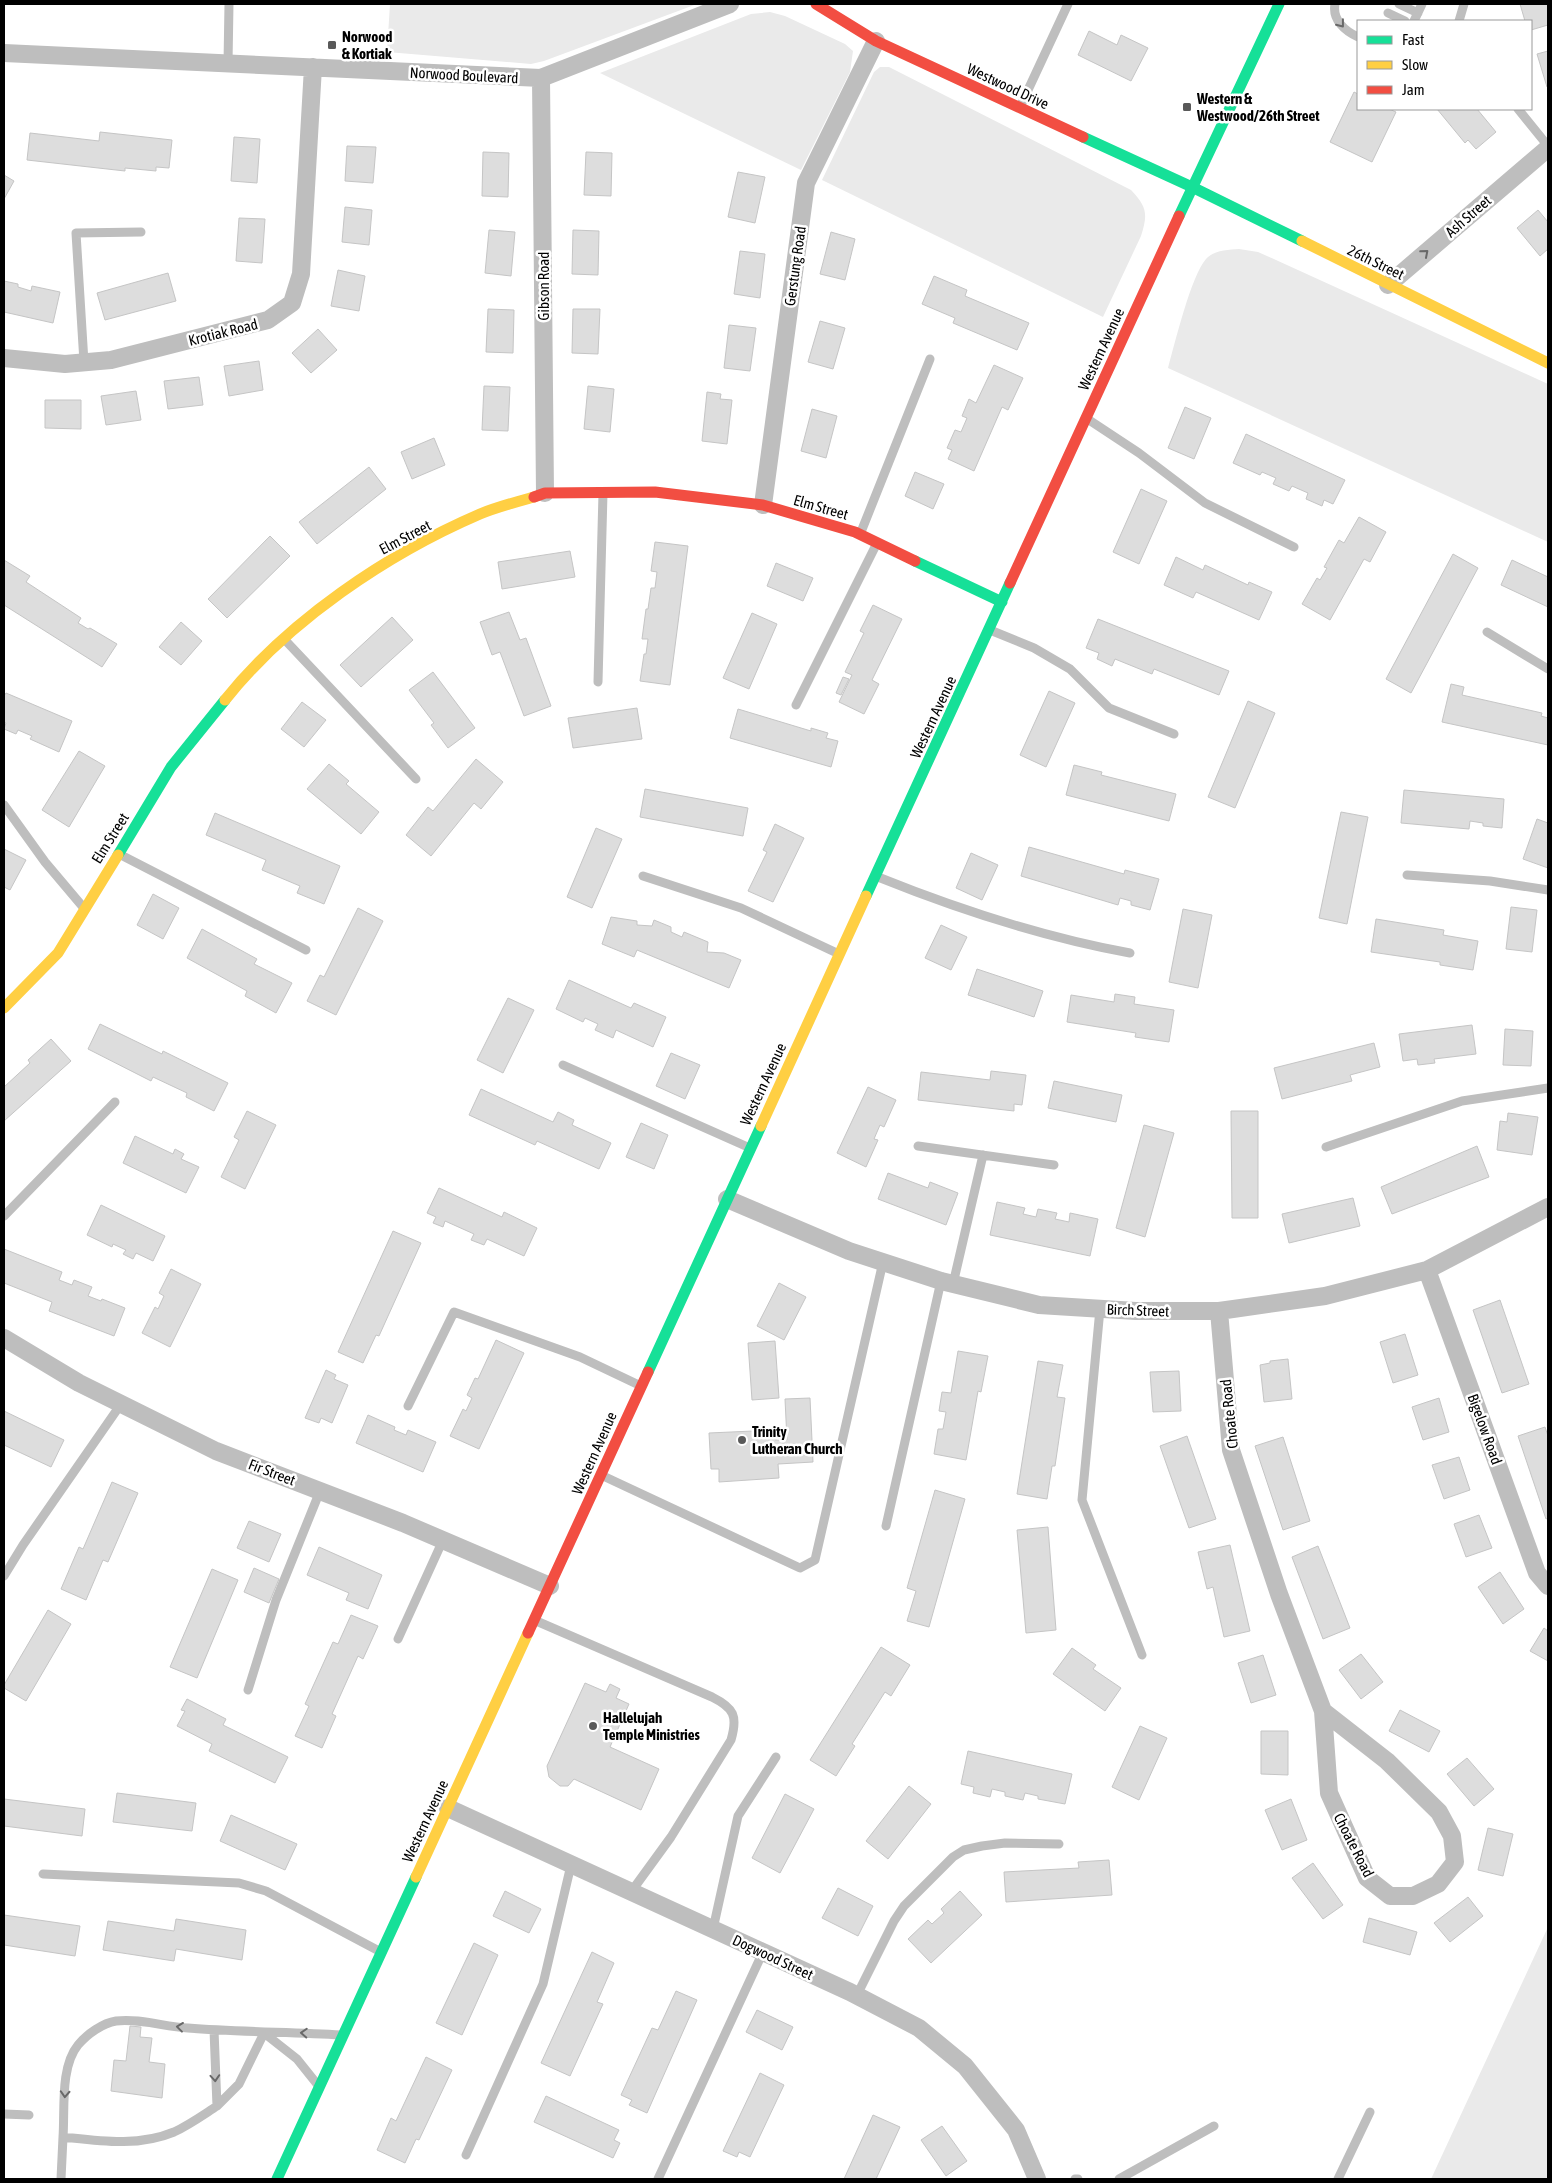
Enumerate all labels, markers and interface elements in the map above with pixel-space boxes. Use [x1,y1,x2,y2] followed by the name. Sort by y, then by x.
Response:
[1336,18,1345,27] one-way arrow
[1357,20,1532,110] legend
[342,28,392,62] place label: Norwood & Kortiak
[1402,31,1424,48] text: Fast
[326,39,338,51] marker: Norwood & Kortiak
[1402,56,1428,73] text: Slow
[965,60,1052,112] street label: Westwood Drive
[409,64,519,86] street label: Norwood Boulevard
[1402,81,1425,98] text: Jam
[1196,90,1320,124] place label: Western & Westwood/26th Street
[1181,101,1193,113] marker: Western & Westwood/26th Street
[1442,192,1494,240] street label: Ash Street
[781,225,809,307] street label: Gerstung Road
[1345,241,1407,283] street label: 26th Street
[1419,249,1428,258] one-way arrow
[535,252,552,320] street label: Gibson Road
[1075,305,1128,393] street label: Western Avenue
[187,315,259,349] street label: Krotiak Road
[792,491,850,523] street label: Elm Street
[376,516,434,558] street label: Elm Street
[907,673,960,761] street label: Western Avenue
[88,810,132,866] street label: Elm Street
[737,1040,790,1128] street label: Western Avenue
[1106,1300,1170,1320] street label: Birch Street
[1217,1378,1241,1450] street label: Choate Road
[1464,1391,1506,1467] street label: Bigelow Road
[568,1409,620,1497] street label: Western Avenue
[752,1423,842,1457] place label: Trinity Lutheran Church
[736,1434,748,1446] marker: Trinity Lutheran Church
[246,1455,298,1489] street label: Fir Street
[603,1709,701,1743] place label: Hallelujah Temple Ministries
[587,1720,599,1732] marker: Hallelujah Temple Ministries
[399,1777,452,1865] street label: Western Avenue
[1331,1810,1377,1880] street label: Choate Road
[730,1931,816,1983] street label: Dogwood Street
[176,2022,184,2033] one-way arrow
[299,2027,307,2038] one-way arrow
[209,2075,220,2083] one-way arrow
[60,2091,71,2099] one-way arrow

